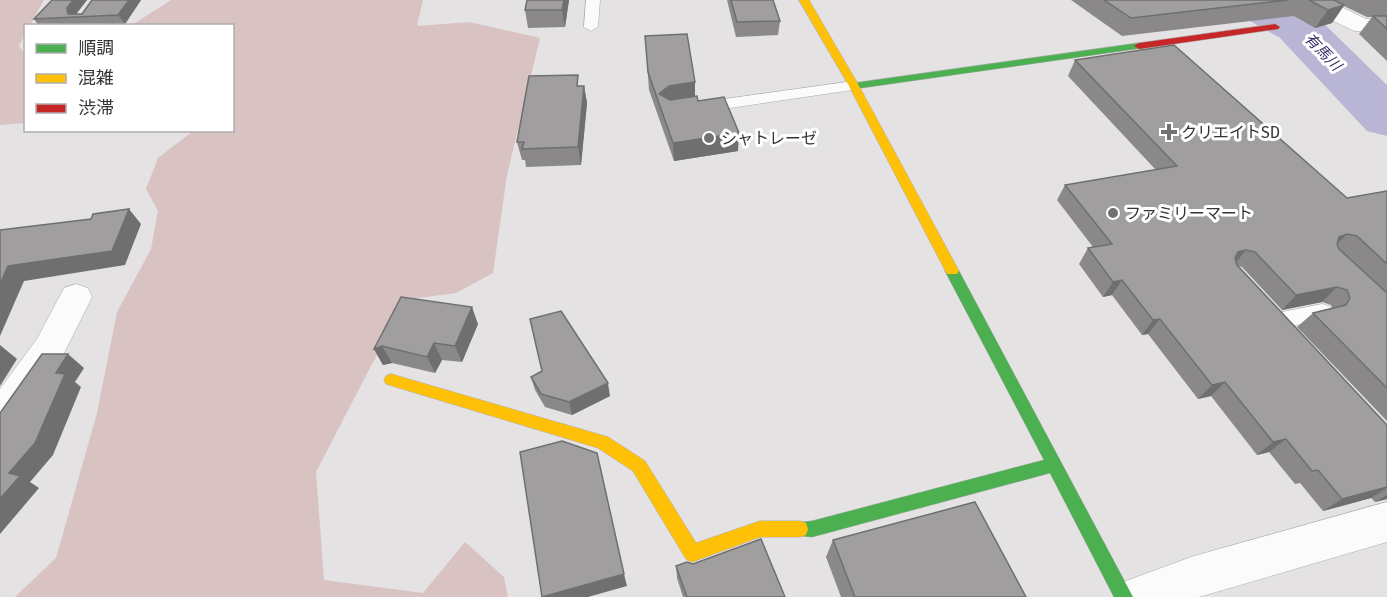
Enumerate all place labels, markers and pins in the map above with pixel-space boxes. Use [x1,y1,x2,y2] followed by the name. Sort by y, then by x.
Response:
[1181,123,1280,142] place label: クリエイトSD
[1162,125,1176,139] marker: クリエイトSD
[721,129,817,148] place label: シャトレーゼ
[702,131,716,145] marker: シャトレーゼ
[1125,204,1253,223] place label: ファミリーマート
[1106,206,1120,220] marker: ファミリーマート

